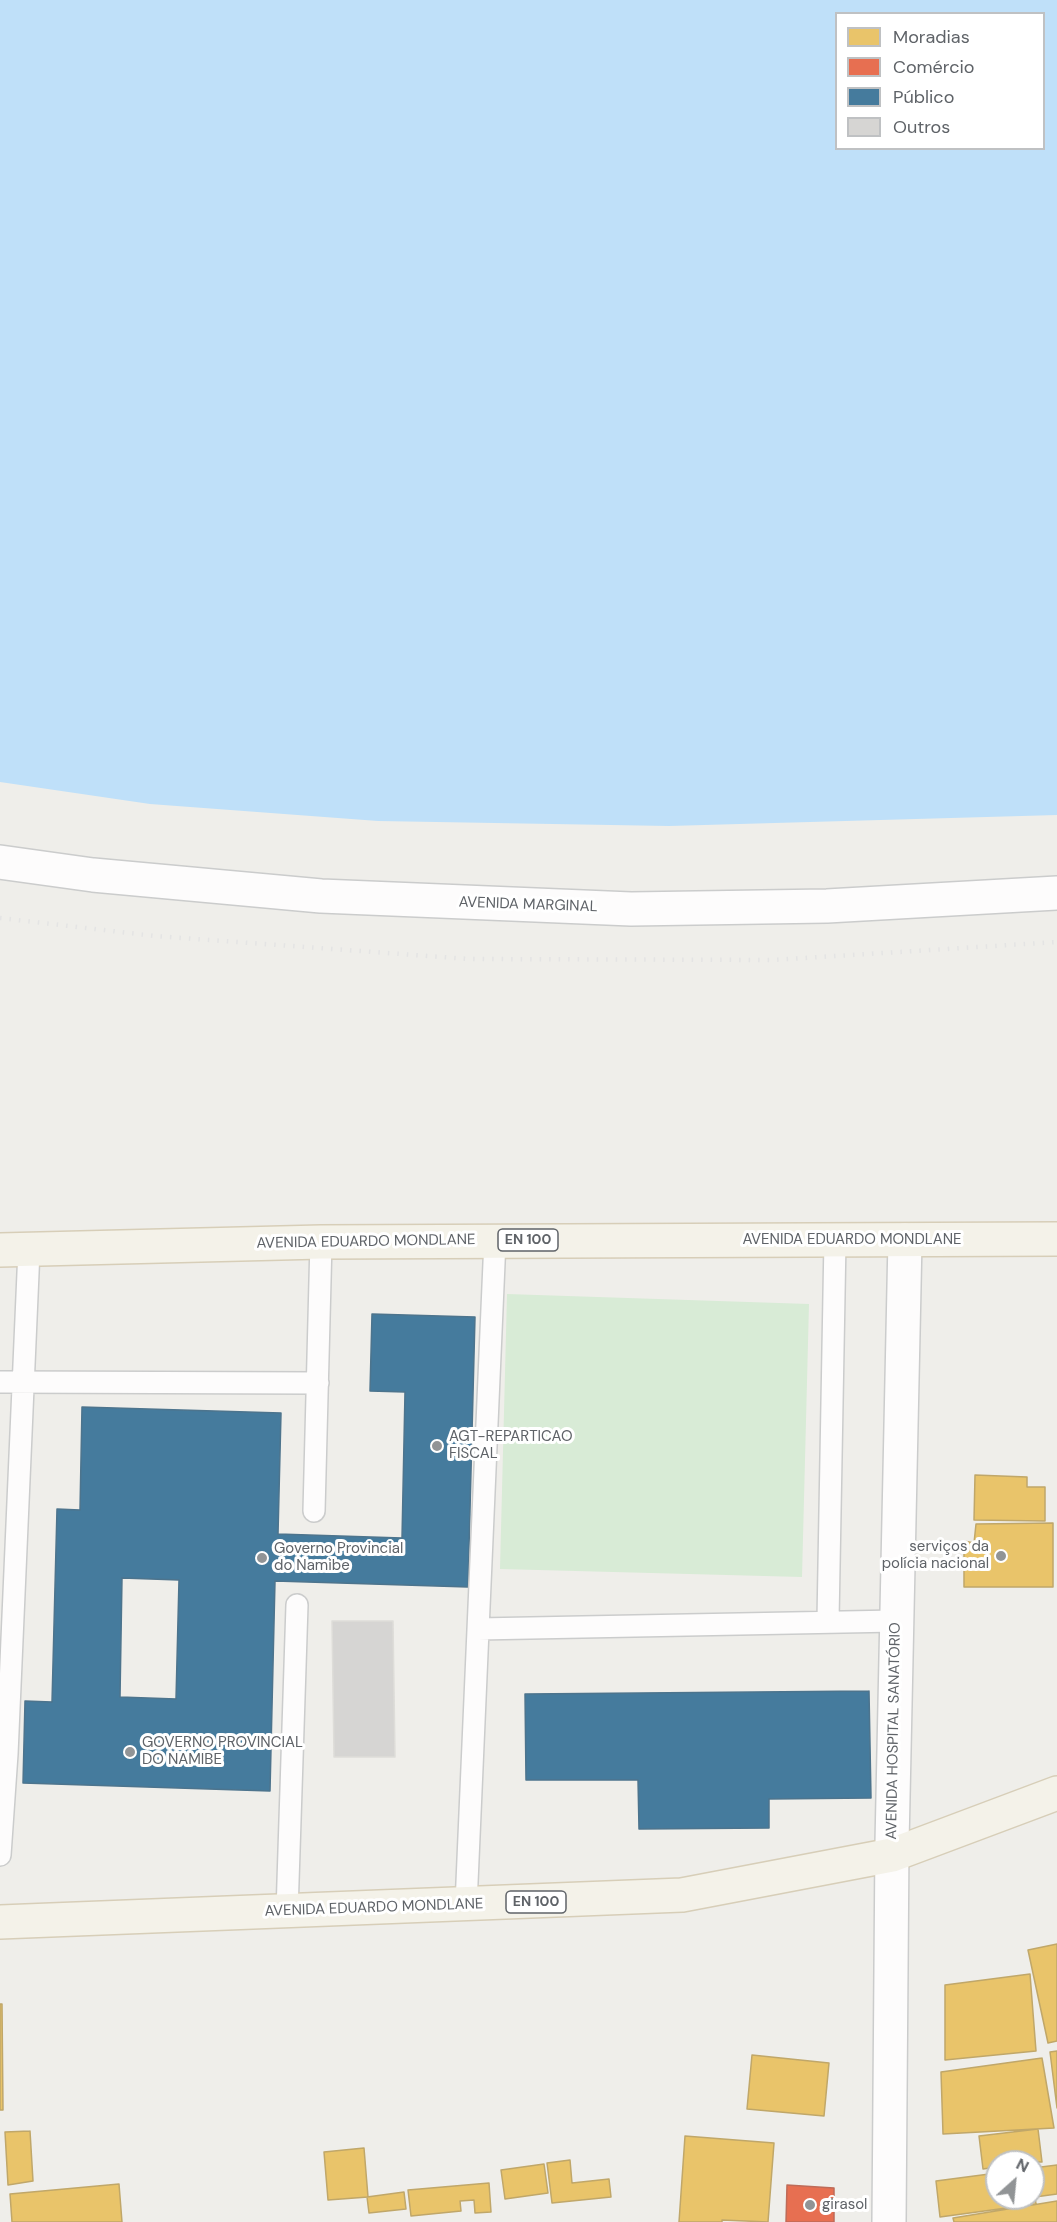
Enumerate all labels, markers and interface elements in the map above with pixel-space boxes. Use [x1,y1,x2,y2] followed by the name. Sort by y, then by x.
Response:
[835,12,1045,150] legend
[893,25,970,49] text: Moradias
[893,55,974,79] text: Comércio
[893,85,954,109] text: Público
[893,115,950,139] text: Outros
[458,894,598,916] street label: AVENIDA MARGINAL
[498,1229,558,1251] road number: EN 100
[256,1231,476,1253] street label: AVENIDA EDUARDO MONDLANE
[743,1231,961,1249] street label: AVENIDA EDUARDO MONDLANE
[449,1428,573,1463] place label: AGT-REPARTICAO FISCAL
[430,1439,444,1453] marker: AGT-REPARTICAO FISCAL
[882,1538,989,1573] place label: serviços da polícia nacional
[274,1540,403,1575] place label: Governo Provincial do Namibe
[994,1549,1008,1563] marker: serviços da polícia nacional
[255,1551,269,1565] marker: Governo Provincial do Namibe
[883,1622,905,1840] street label: AVENIDA HOSPITAL SANATÓRIO
[142,1734,303,1769] place label: GOVERNO PROVINCIAL DO NAMIBE
[123,1745,137,1759] marker: GOVERNO PROVINCIAL DO NAMIBE
[506,1891,566,1913] road number: EN 100
[264,1895,484,1921] street label: AVENIDA EDUARDO MONDLANE
[985,2150,1045,2210] north arrow
[1013,2153,1032,2177] text: N
[822,2196,867,2214] place label: girasol
[803,2198,817,2212] marker: girasol

